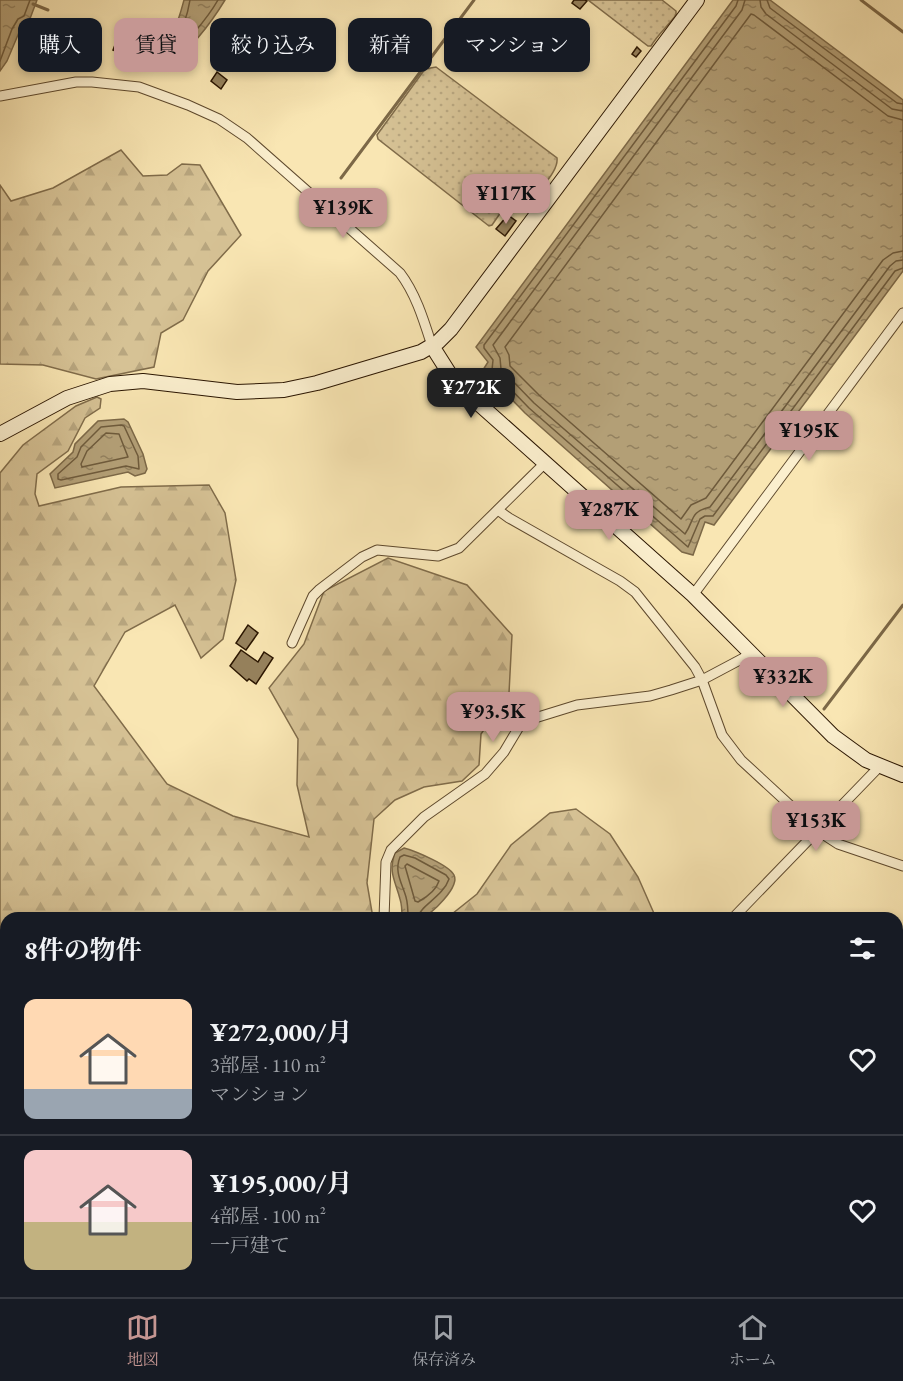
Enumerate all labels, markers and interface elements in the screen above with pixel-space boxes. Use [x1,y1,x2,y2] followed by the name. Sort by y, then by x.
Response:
[18,18,102,72] chip: 購入
[114,18,198,72] chip: 賃貸
[210,18,336,72] chip: 絞り込み
[348,18,432,72] chip: 新着
[444,18,590,72] chip: マンション
[464,174,548,225] pin: ¥117K
[476,180,536,206] text: ¥117K
[301,188,385,239] pin: ¥139K
[313,194,373,220] text: ¥139K
[429,368,513,419] pin: ¥272K
[441,374,501,400] text: ¥272K
[767,411,851,462] pin: ¥195K
[779,417,839,443] text: ¥195K
[567,490,651,541] pin: ¥287K
[579,496,639,522] text: ¥287K
[741,657,825,708] pin: ¥332K
[753,663,813,689] text: ¥332K
[444,692,542,743] pin: ¥93.5K
[461,698,526,724] text: ¥93.5K
[774,801,858,852] pin: ¥153K
[786,807,846,833] text: ¥153K
[846,932,879,965] icon: filters
[24,933,142,967] text: 8件の物件
[210,1015,352,1049] text: ¥272,000/月
[72,1023,144,1095] icon: home
[846,1043,879,1076] icon: heart
[210,1052,326,1078] text: 3部屋 · 110 m²
[210,1081,309,1107] text: マンション
[210,1166,352,1200] text: ¥195,000/月
[72,1174,144,1246] icon: home
[846,1194,879,1227] icon: heart
[210,1203,326,1229] text: 4部屋 · 100 m²
[210,1232,290,1258] text: 一戸建て
[126,1311,159,1370] tab: 地図
[412,1311,476,1370] tab: 保存済み
[729,1311,777,1370] tab: ホーム

